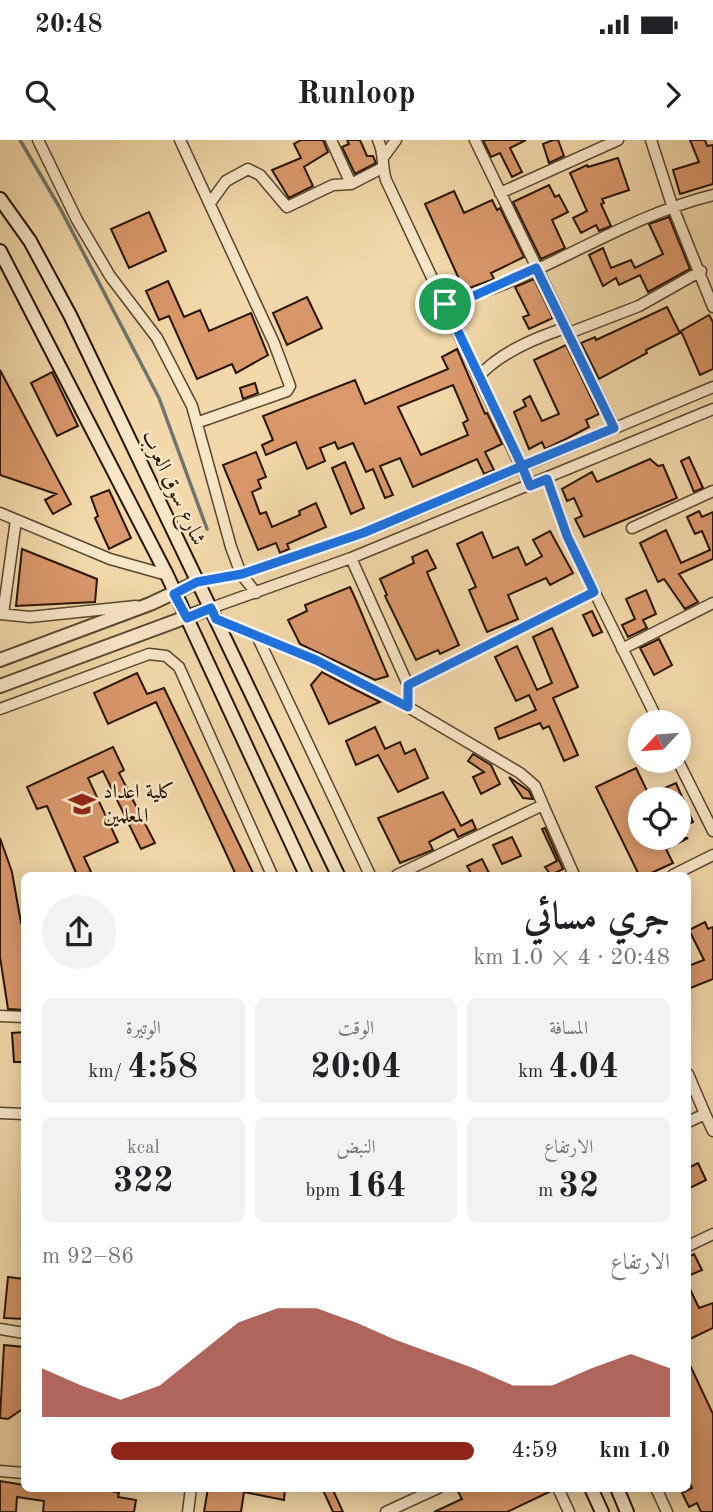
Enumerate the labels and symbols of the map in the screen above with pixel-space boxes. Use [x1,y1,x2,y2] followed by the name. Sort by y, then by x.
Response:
[415,274,475,334] pin
[132,427,209,551] street label: شارع سوق العرب
[628,710,691,774] north arrow
[103,781,175,827] place label: كلية اعداد المعلمين
[67,789,97,819] school or university icon: كلية اعداد المعلمين

